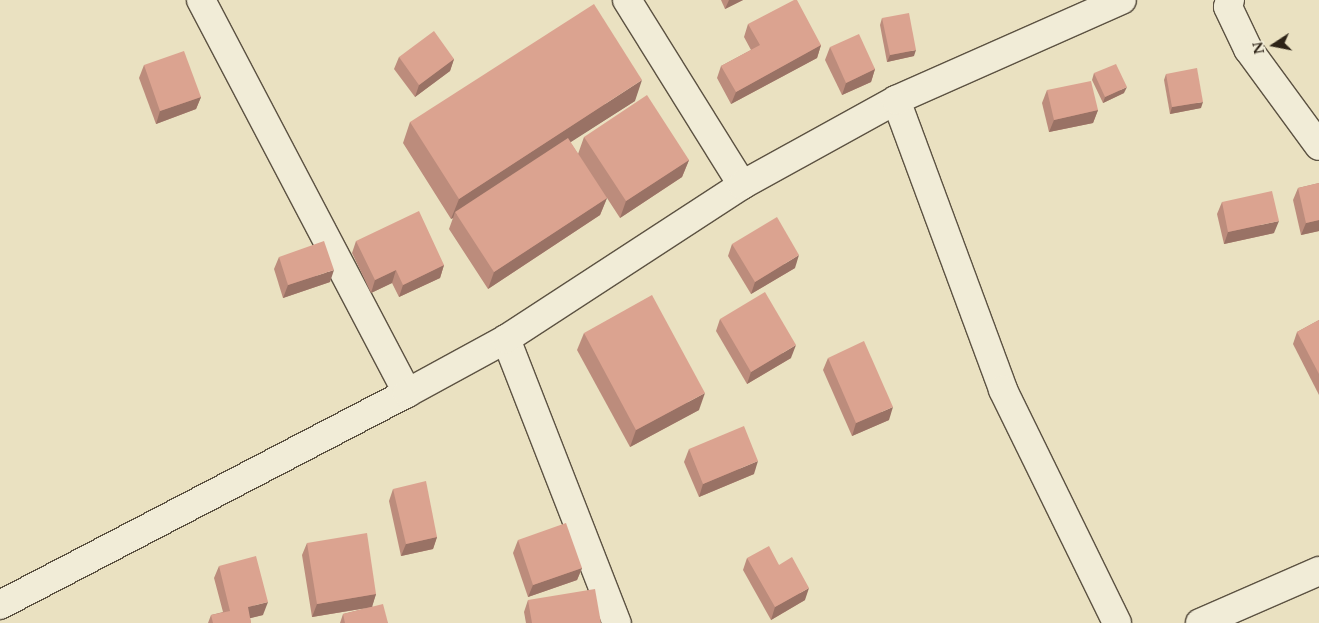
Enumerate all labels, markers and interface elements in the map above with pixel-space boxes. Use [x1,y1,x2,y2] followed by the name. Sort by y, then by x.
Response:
[1249,20,1299,70] north arrow
[1248,40,1269,56] text: N

